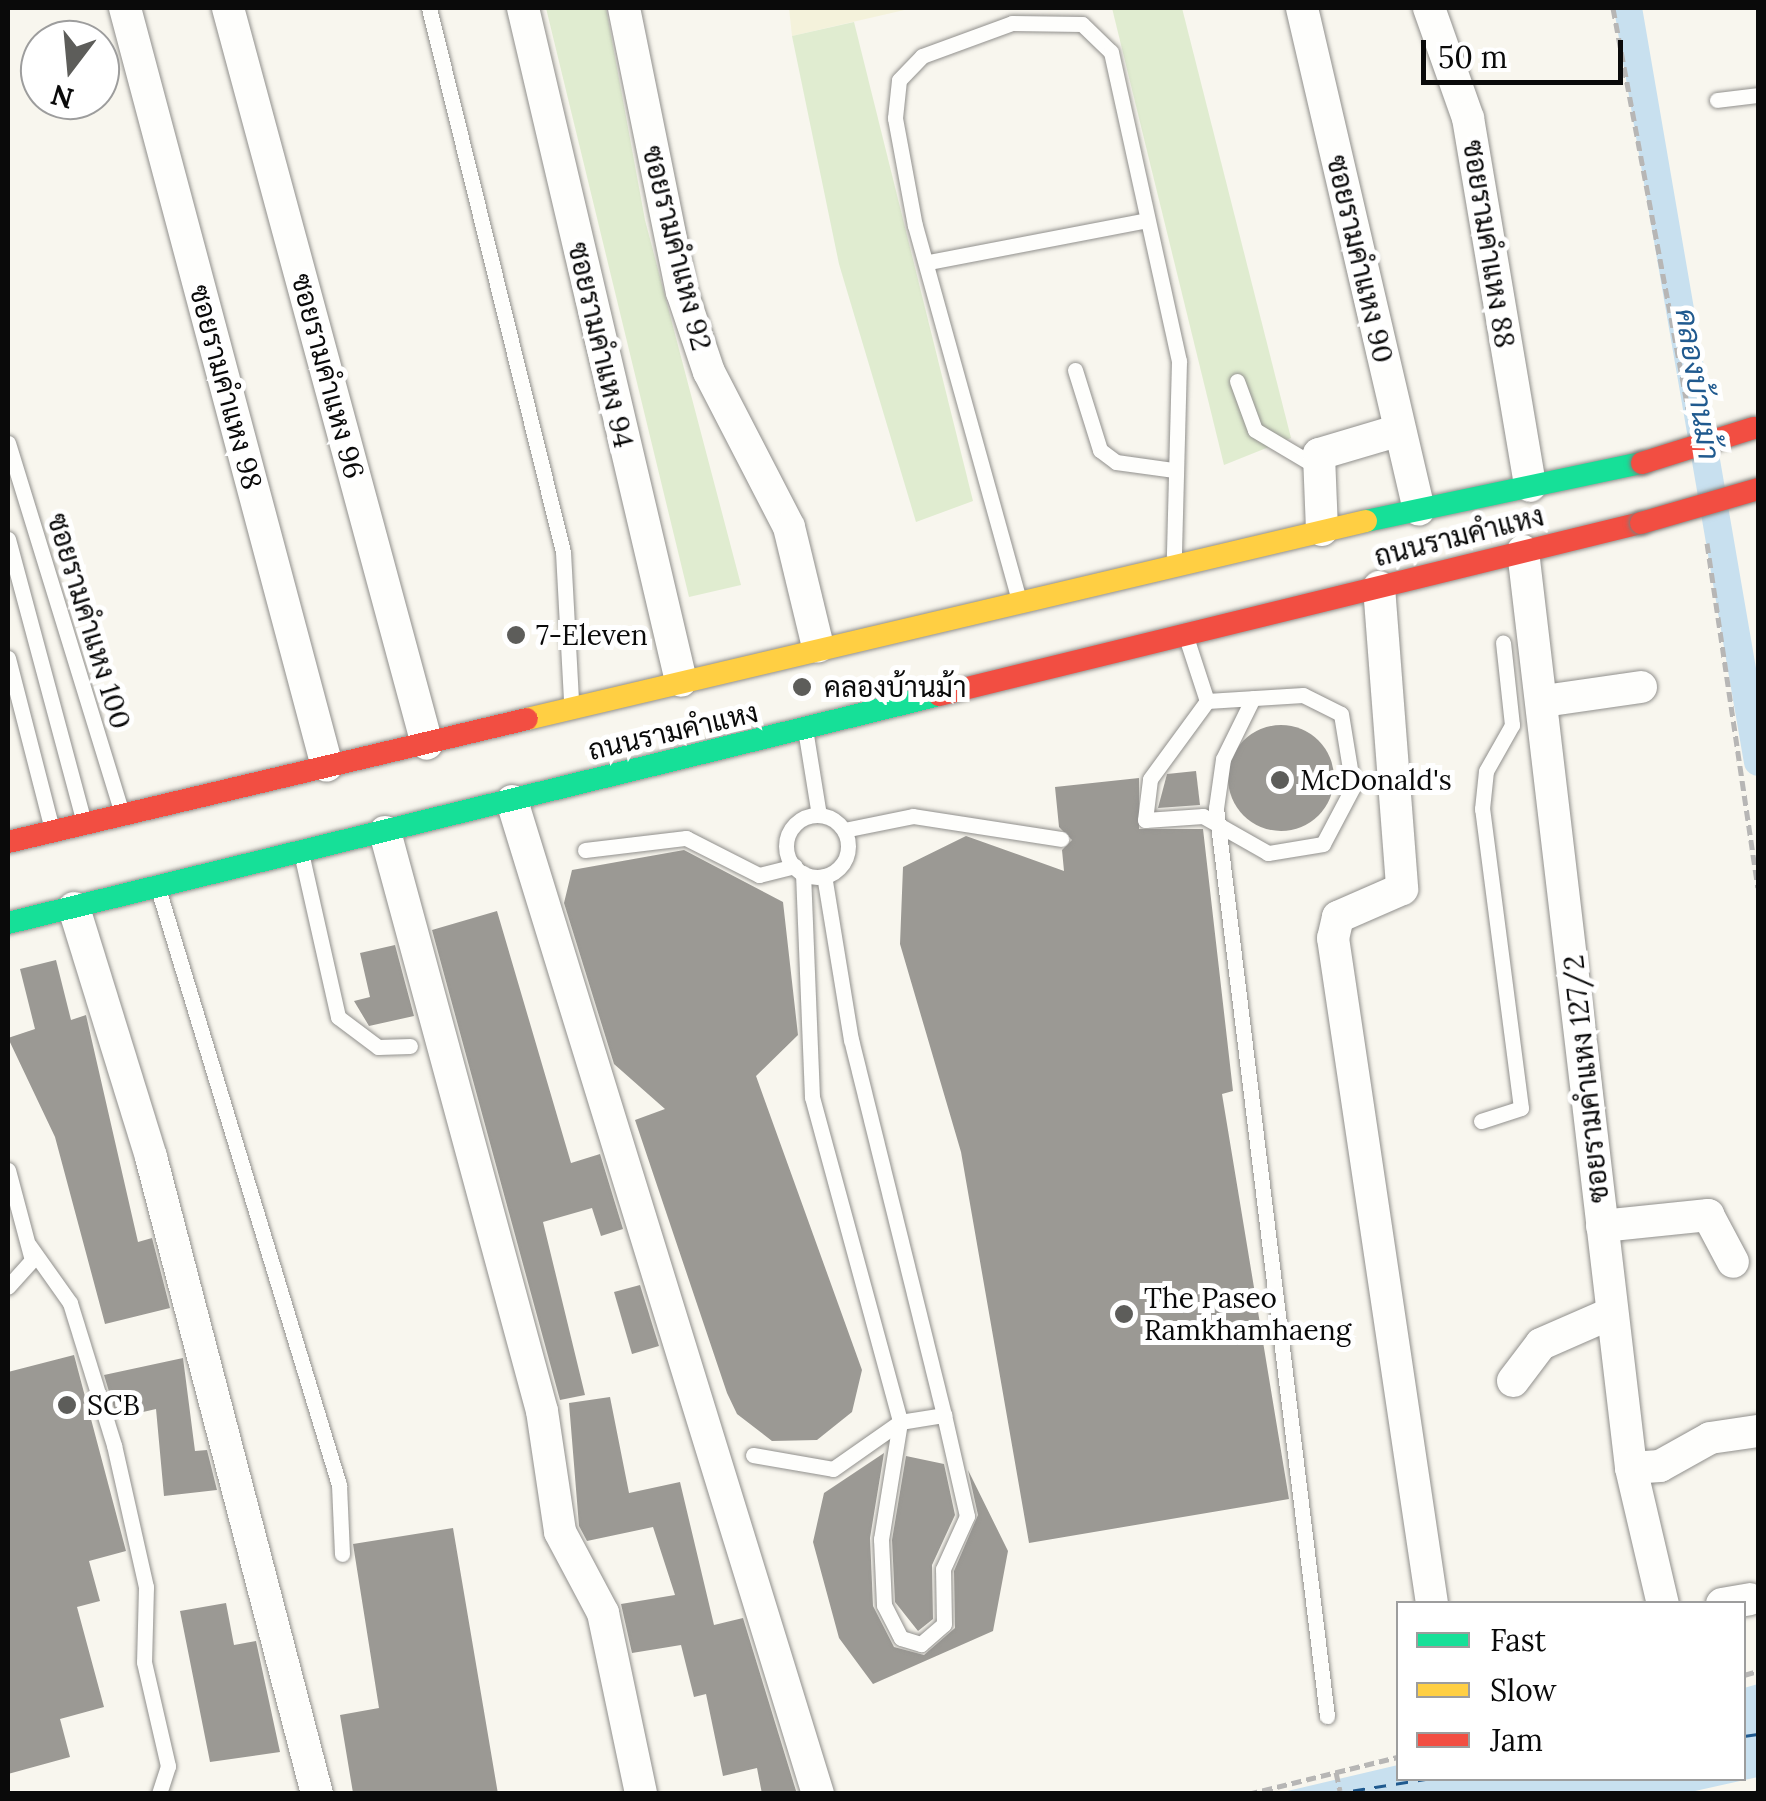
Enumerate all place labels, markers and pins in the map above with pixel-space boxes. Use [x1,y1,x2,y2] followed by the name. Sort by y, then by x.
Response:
[536,618,648,652] place label: 7-Eleven
[505,624,527,646] marker: 7-Eleven
[824,670,967,704] place label: คลองบ้านม้า
[789,674,815,700] marker: คลองบ้านม้า
[1300,763,1452,797] place label: McDonald's
[1269,769,1291,791] marker: McDonald's
[1144,1281,1351,1347] place label: The Paseo Ramkhamhaeng
[1113,1303,1135,1325] marker: The Paseo Ramkhamhaeng
[87,1388,140,1422] place label: SCB
[56,1394,78,1416] marker: SCB

